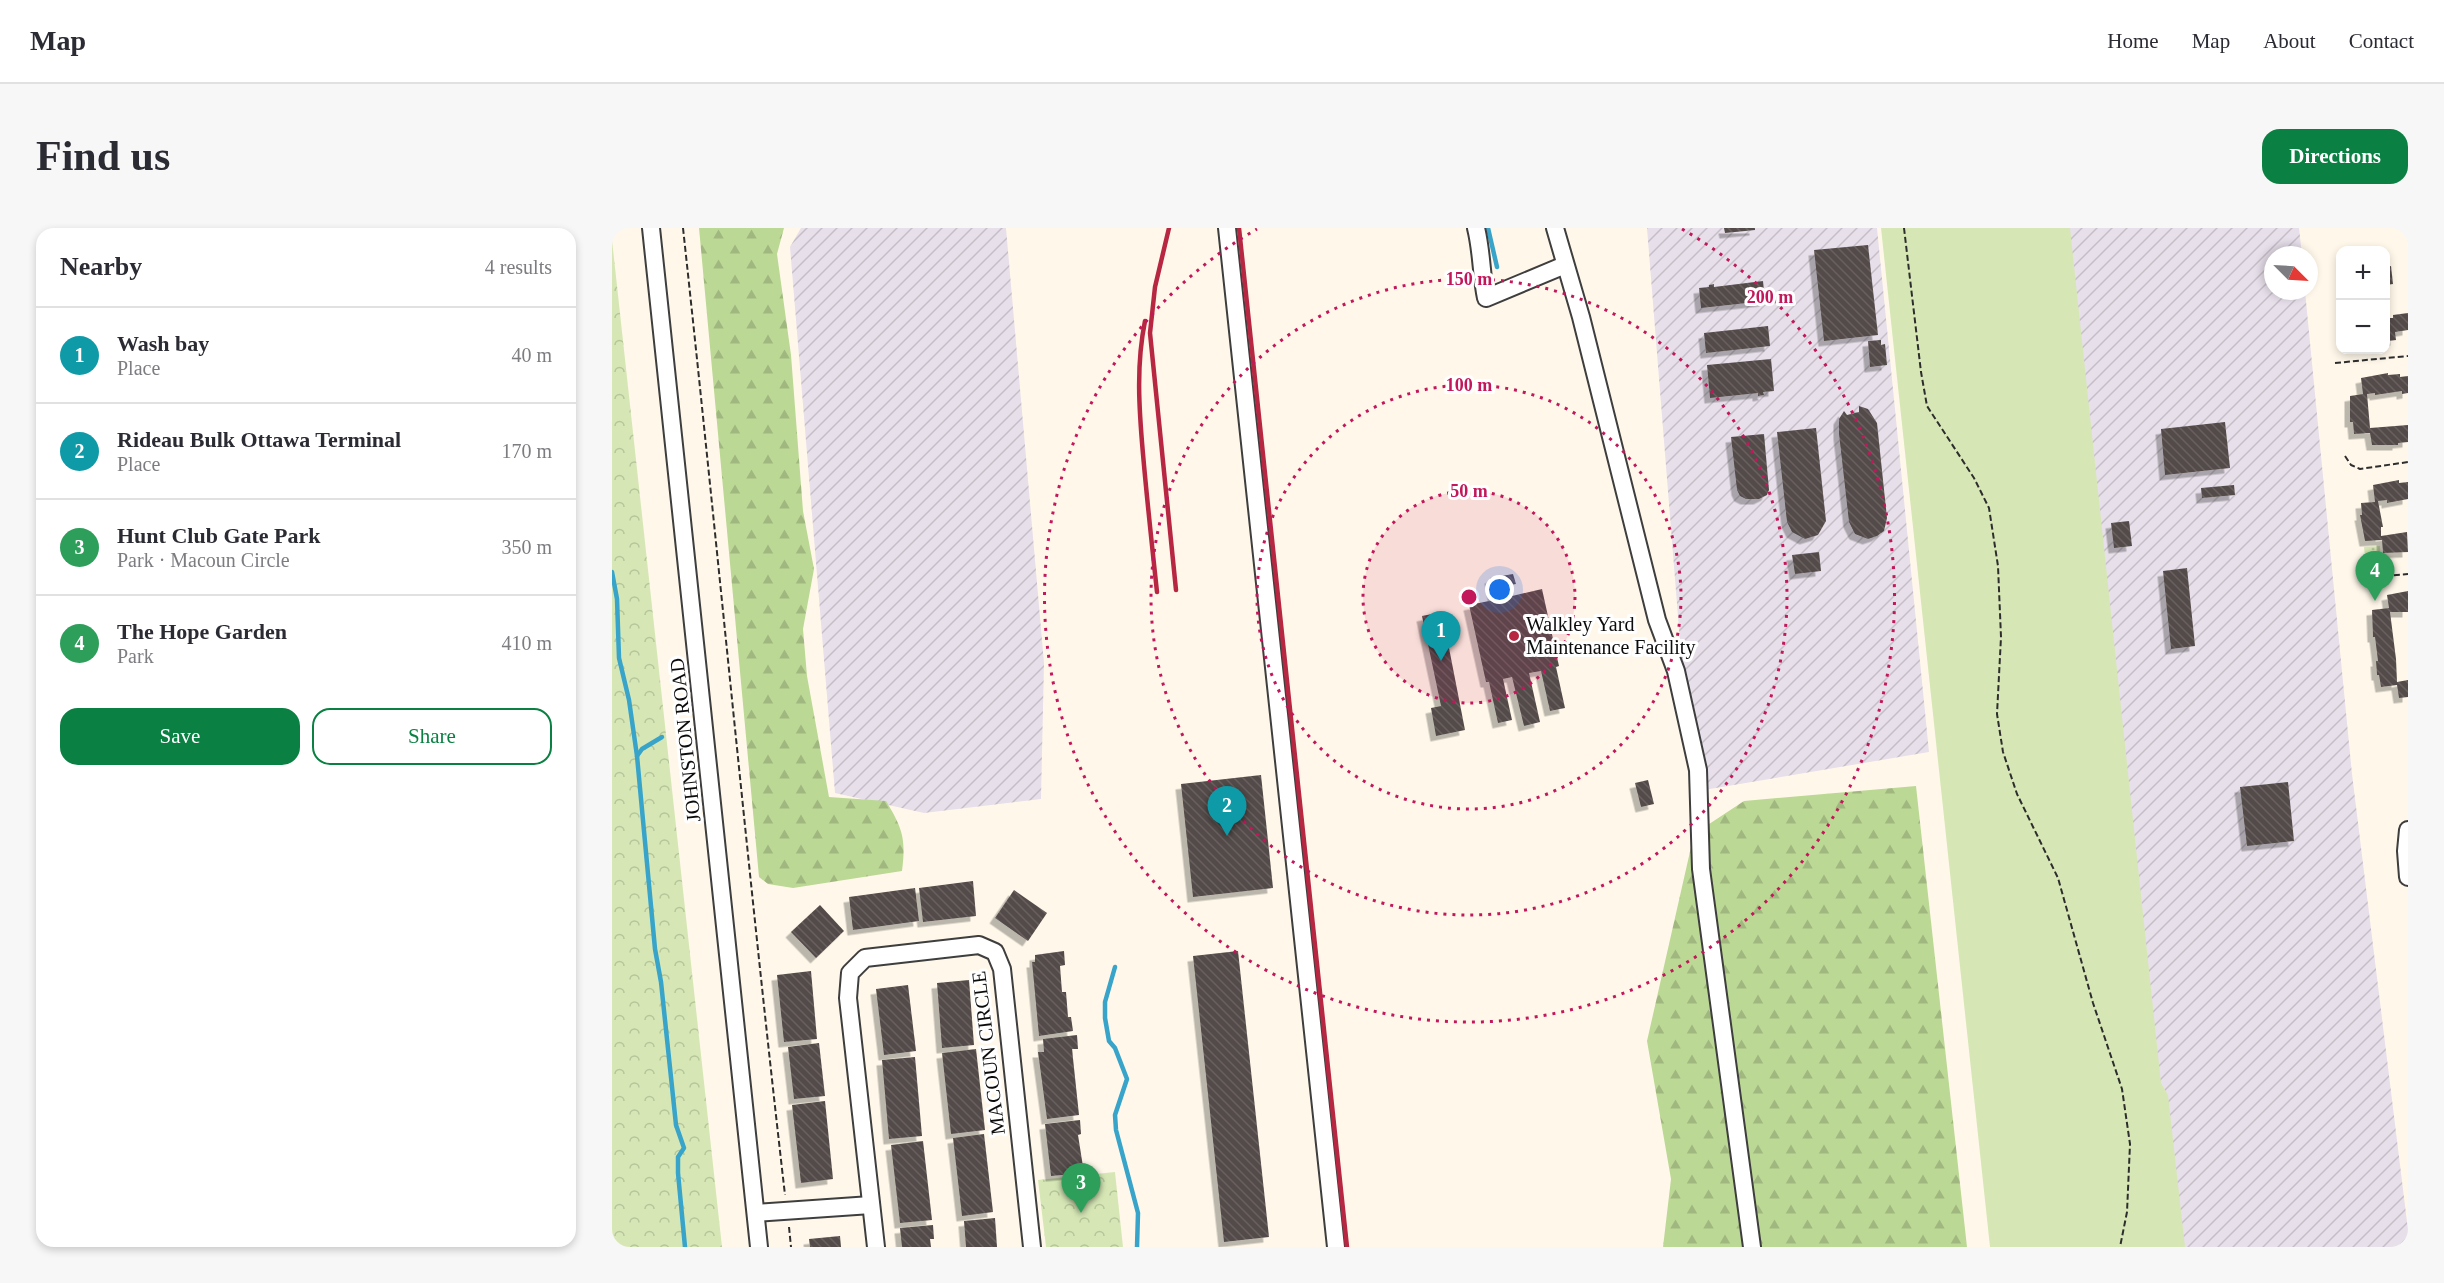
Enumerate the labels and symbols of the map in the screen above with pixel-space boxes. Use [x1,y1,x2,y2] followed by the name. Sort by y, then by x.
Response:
[2264,246,2318,300] north arrow
[1446,269,1492,289] text: 150 m
[1747,287,1793,307] text: 200 m
[1446,375,1492,395] text: 100 m
[1450,481,1488,501] text: 50 m
[2356,552,2394,601] pin: 4
[1485,575,1514,604] your location
[1459,587,1479,607] centre of rings
[1422,612,1460,661] pin: 1
[1526,613,1695,659] place label: Walkley Yard Maintenance Facility
[1507,629,1521,643] marker: Walkley Yard Maintenance Facility
[665,657,705,823] street label: JOHNSTON ROAD
[1208,786,1246,836] pin: 2
[967,970,1009,1136] street label: MACOUN CIRCLE
[1062,1164,1100,1213] pin: 3

